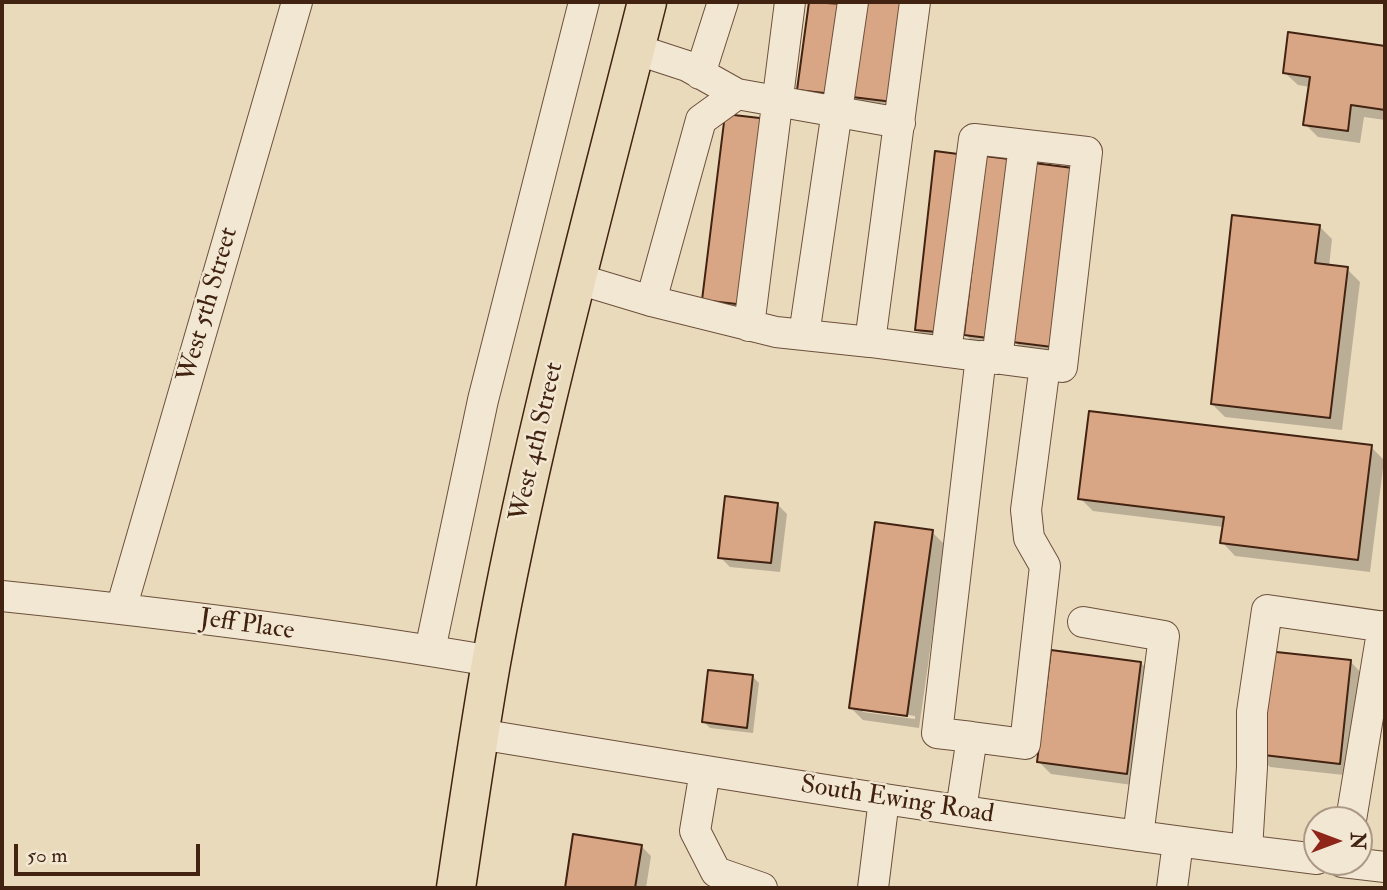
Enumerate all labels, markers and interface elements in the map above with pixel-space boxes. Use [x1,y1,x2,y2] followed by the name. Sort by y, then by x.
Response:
[172,224,246,386] street label: West 5th Street
[505,360,571,524] street label: West 4th Street
[198,604,296,648] street label: Jeff Place
[798,770,996,832] street label: South Ewing Road
[1303,806,1373,876] north arrow
[18,830,203,874] scale bar
[1345,832,1369,850] text: N
[27,842,68,869] text: 50 m

